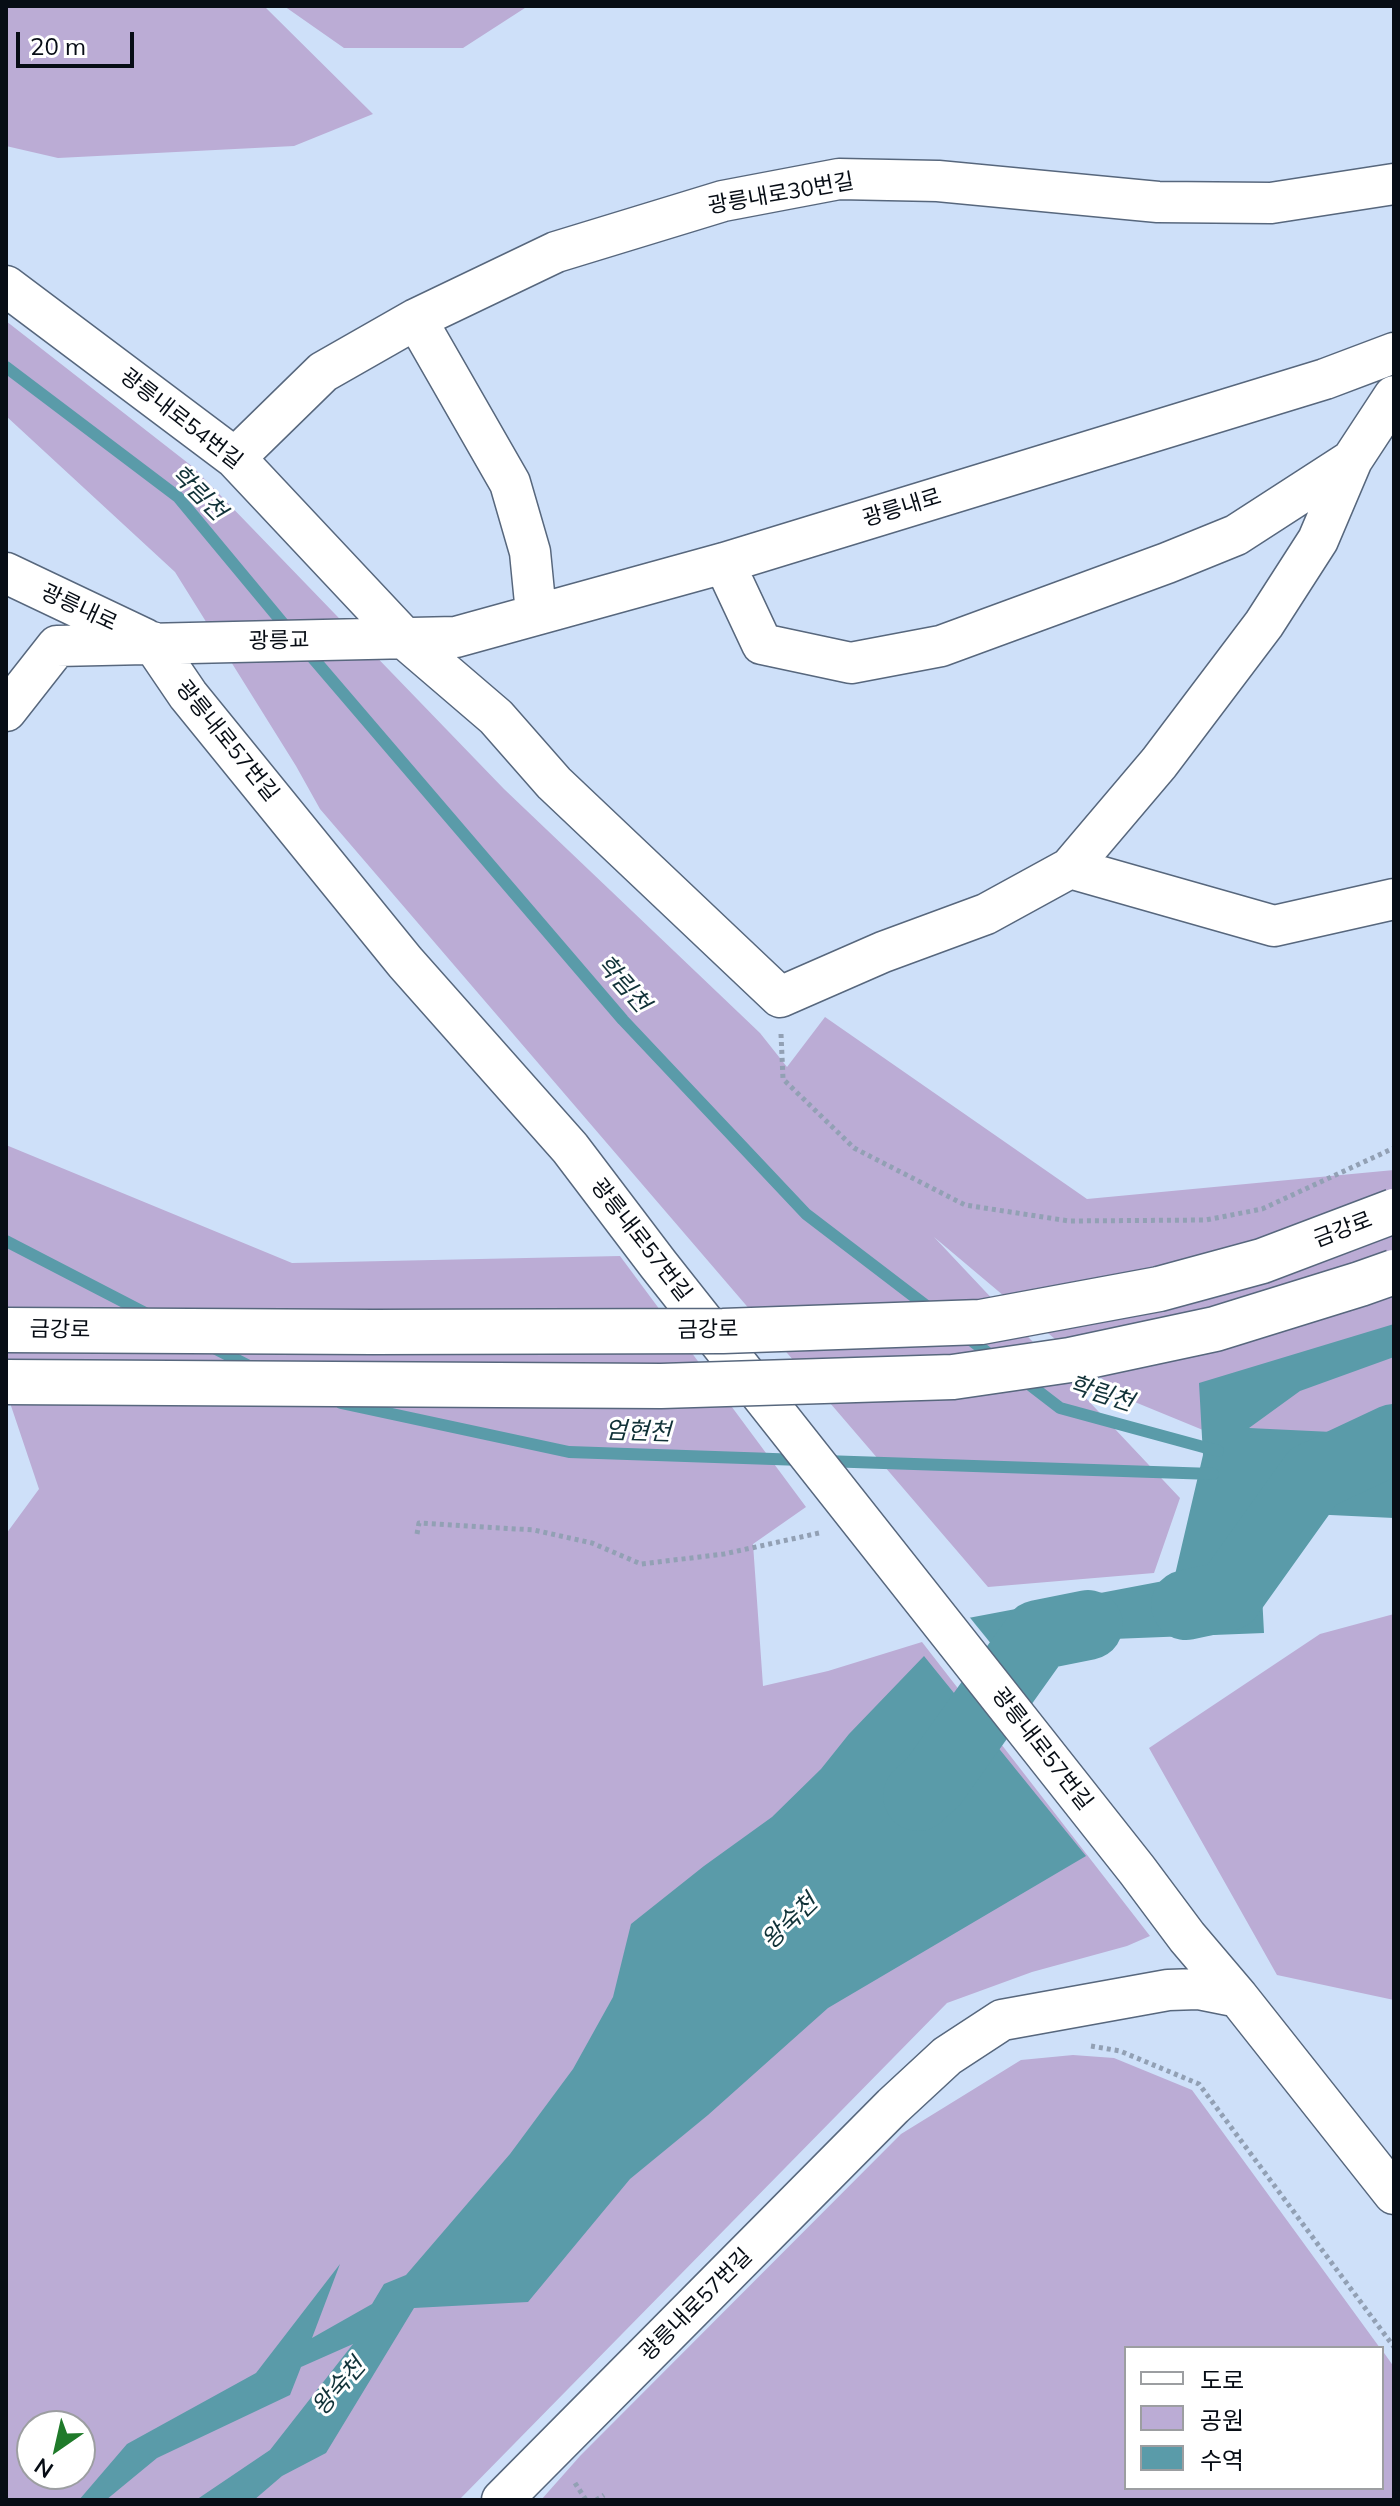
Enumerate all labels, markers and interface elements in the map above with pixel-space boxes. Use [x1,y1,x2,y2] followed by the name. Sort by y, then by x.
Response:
[20,16,138,66] scale bar
[30,31,86,61] text: 20 m
[706,168,856,220] street label: 광릉내로30번길
[115,363,247,475] street label: 광릉내로54번길
[164,459,232,527] water label: 학림천
[859,484,945,532] street label: 광릉내로
[37,579,121,637] street label: 광릉내로
[248,627,310,655] street label: 광릉교
[170,675,284,807] street label: 광릉내로57번길
[590,950,656,1018] water label: 학림천
[585,1174,697,1306] street label: 광릉내로57번길
[1310,1207,1376,1253] street label: 금강로
[29,1316,91,1344] street label: 금강로
[677,1316,739,1344] street label: 금강로
[1065,1370,1137,1418] water label: 학림천
[604,1416,672,1448] water label: 엄현천
[986,1683,1098,1815] street label: 광릉내로57번길
[756,1889,824,1955] water label: 왕숙천
[634,2243,758,2367] street label: 광릉내로57번길
[1124,2346,1384,2490] legend
[306,2353,372,2421] water label: 왕숙천
[1200,2365,1244,2395] text: 도로
[1200,2405,1244,2435] text: 공원
[16,2410,96,2490] north arrow
[1200,2445,1244,2475] text: 수역
[29,2452,58,2484] text: N

